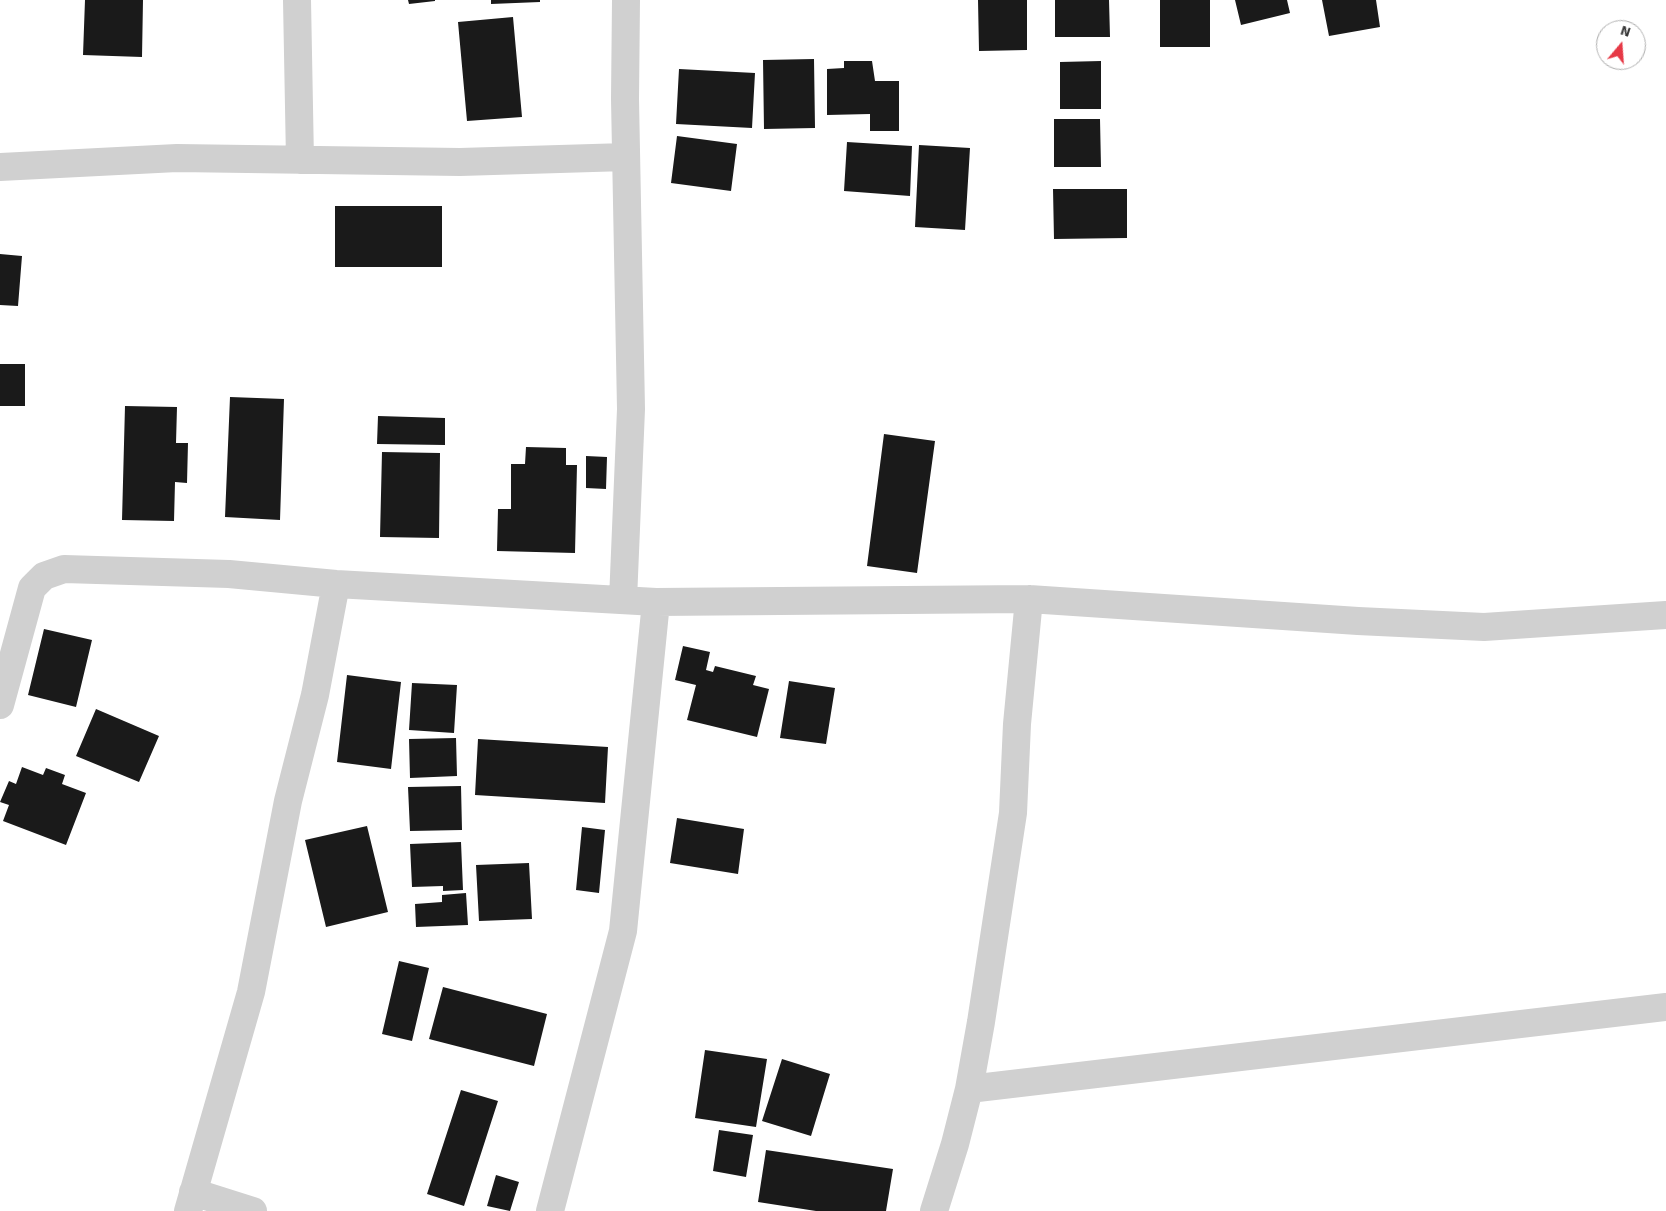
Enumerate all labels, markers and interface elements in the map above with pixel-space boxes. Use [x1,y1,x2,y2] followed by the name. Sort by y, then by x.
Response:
[1596,20,1646,70] north arrow
[1618,22,1633,41] text: N

